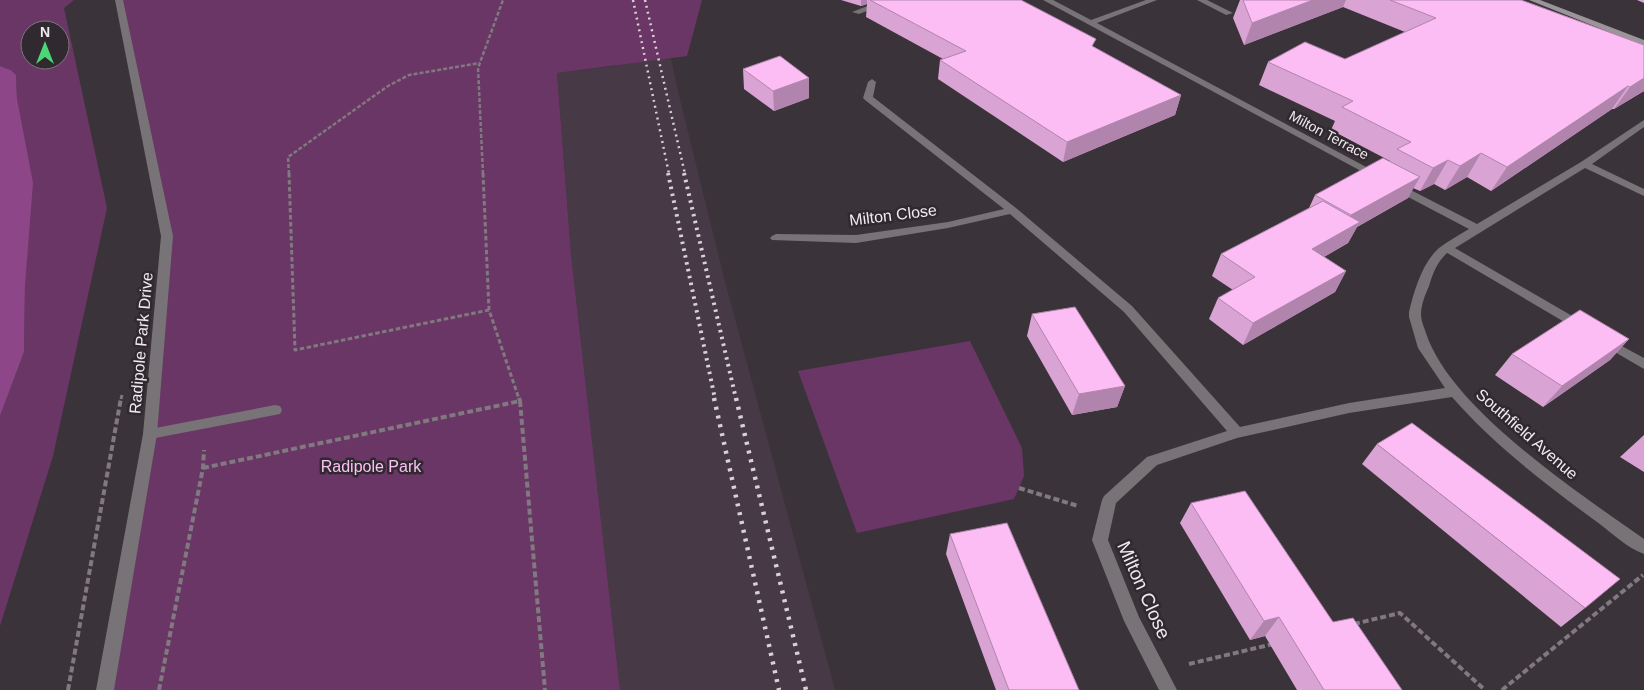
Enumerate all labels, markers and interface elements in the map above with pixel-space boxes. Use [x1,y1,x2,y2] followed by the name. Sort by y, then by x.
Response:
[20,20,70,70] north arrow
[40,24,50,40] text: N
[1287,107,1372,163] street label: Milton Terrace
[848,201,938,229] street label: Milton Close
[126,271,156,415] street label: Radipole Park Drive
[1473,385,1581,483] street label: Southfield Avenue
[321,458,422,475] park label: Radipole Park
[1113,538,1175,642] street label: Milton Close

